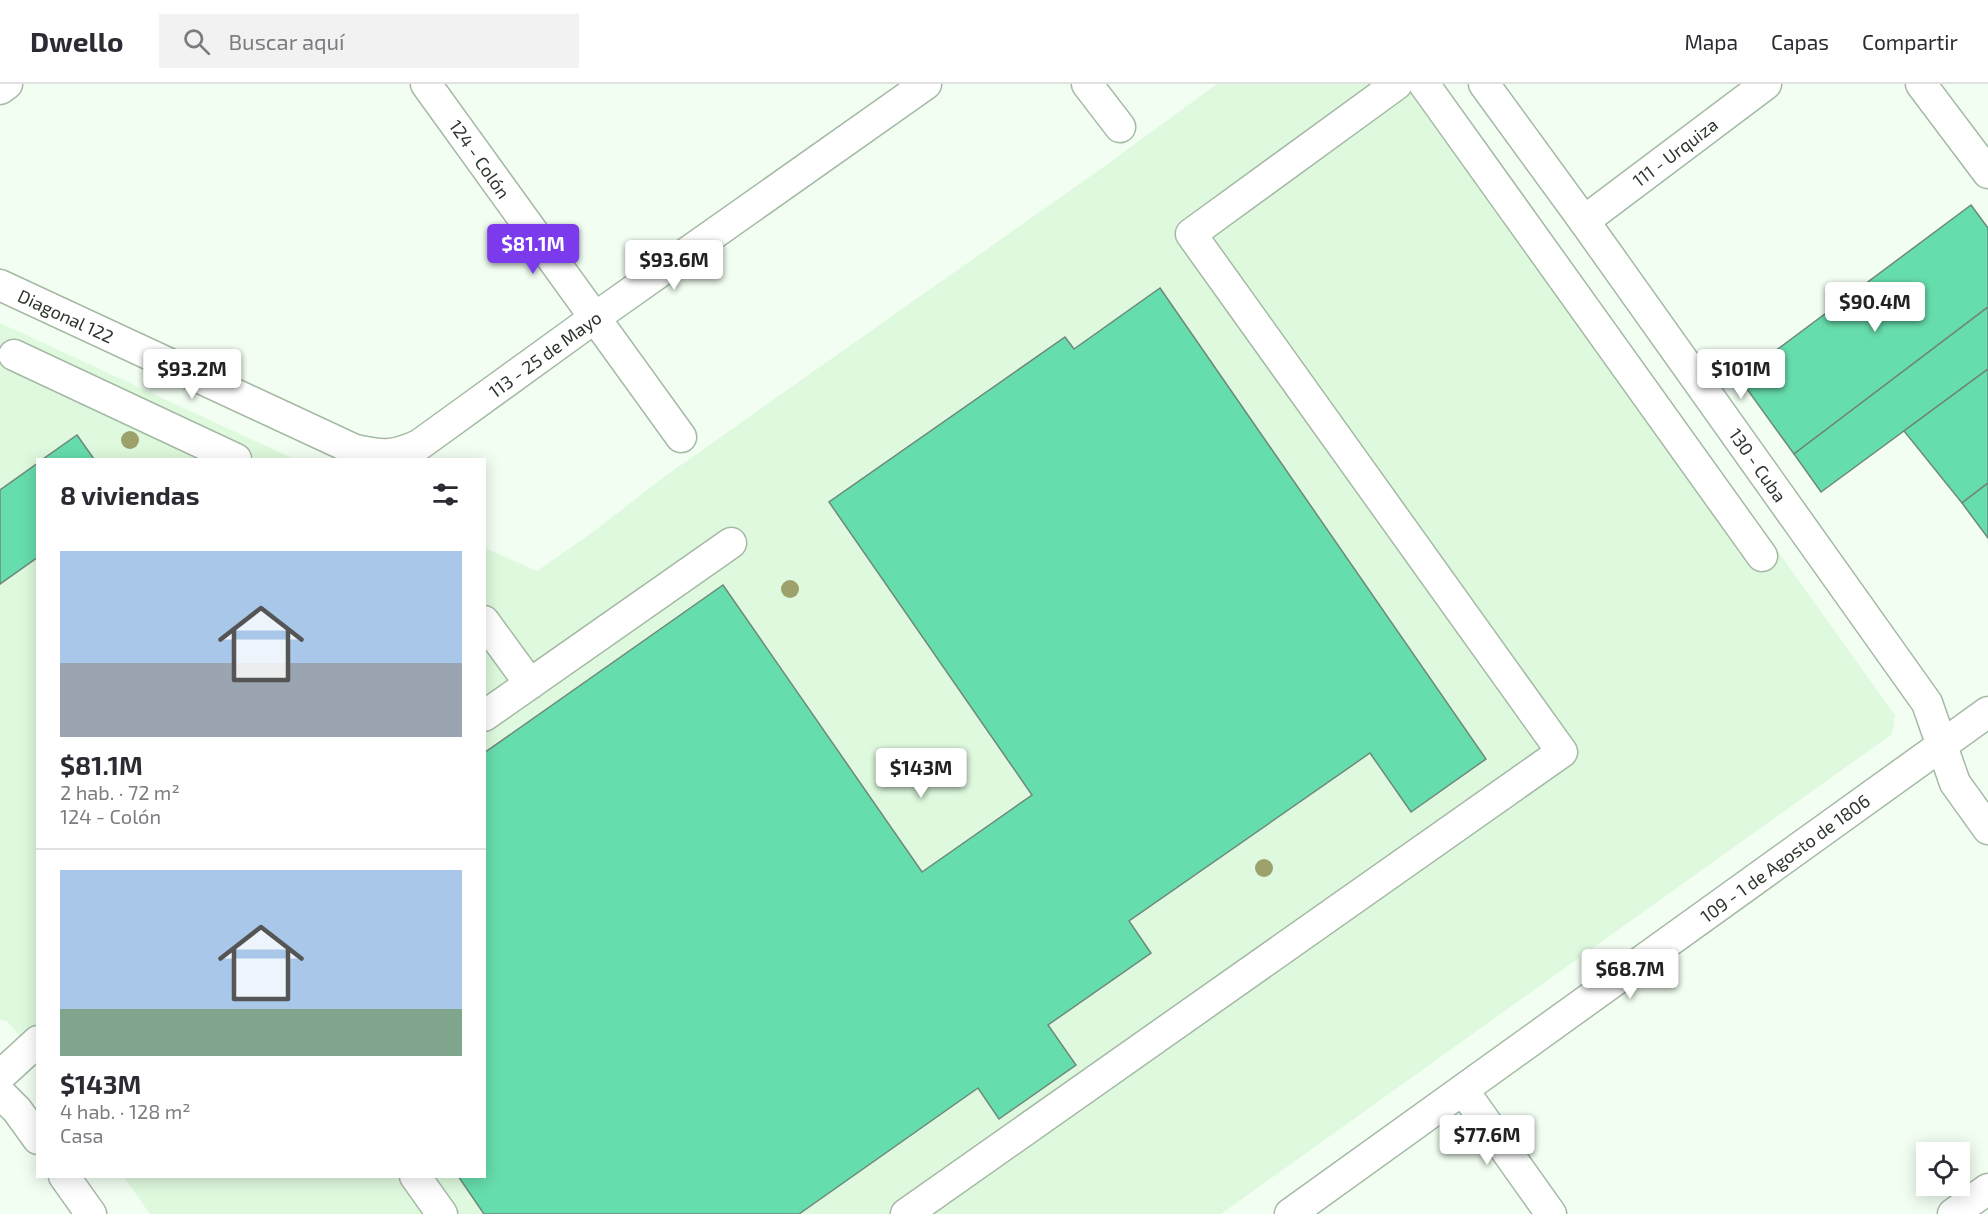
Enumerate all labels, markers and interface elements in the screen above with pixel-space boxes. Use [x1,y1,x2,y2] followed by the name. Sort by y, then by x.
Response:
[159,14,579,68] search box
[30,24,123,58] text: Dwello
[180,25,213,58] icon: search
[228,28,345,54] text: Buscar aquí
[1684,29,1738,54] text: Mapa
[1771,29,1829,54] text: Capas
[1862,29,1958,54] text: Compartir
[1628,113,1722,191] street label: 111 - Urquiza
[445,115,515,203] street label: 124 - Colón
[484,224,582,275] pin: $81.1M
[501,231,565,255] text: $81.1M
[625,240,723,291] pin: $93.6M
[639,247,709,271] text: $93.6M
[1826,282,1924,333] pin: $90.4M
[15,284,117,348] street label: Diagonal 122
[1839,289,1911,313] text: $90.4M
[485,306,605,402] street label: 113 - 25 de Mayo
[143,349,241,400] pin: $93.2M
[1699,349,1783,400] pin: $101M
[157,356,227,380] text: $93.2M
[1711,356,1771,380] text: $101M
[1725,424,1791,506] street label: 130 - Cuba
[429,478,462,511] icon: filters
[60,479,199,510] text: 8 viviendas
[207,590,315,698] icon: home
[879,748,963,799] pin: $143M
[60,749,143,780] text: $81.1M
[890,755,952,779] text: $143M
[60,780,180,804] text: 2 hab. · 72 m²
[1696,789,1874,927] street label: 109 - 1 de Agosto de 1806
[60,804,161,828] text: 124 - Colón
[207,909,315,1017] icon: home
[1581,949,1679,1000] pin: $68.7M
[1596,956,1664,980] text: $68.7M
[60,1068,141,1099] text: $143M
[60,1099,191,1123] text: 4 hab. · 128 m²
[1438,1115,1536,1166] pin: $77.6M
[1454,1122,1520,1146] text: $77.6M
[60,1123,104,1147] text: Casa
[1916,1142,1970,1196] map controls
[1916,1142,1970,1196] button: locate

